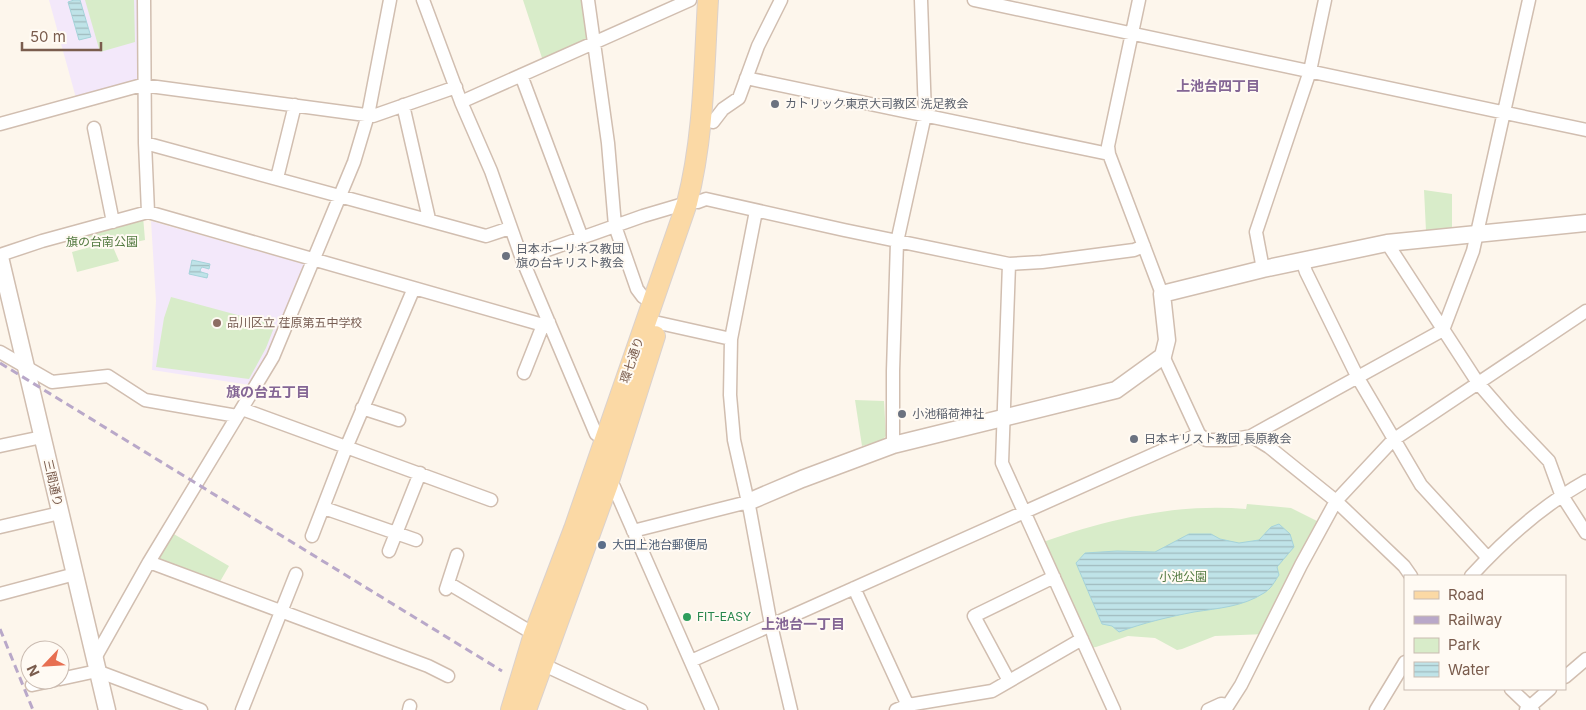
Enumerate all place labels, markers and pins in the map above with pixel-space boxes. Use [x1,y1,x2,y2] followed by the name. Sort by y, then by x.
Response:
[785,96,968,111] place label: カトリック東京大司教区 洗足教会
[769,98,781,110] marker: カトリック東京大司教区 洗足教会
[516,241,624,270] place label: 日本ホーリネス教団 旗の台キリスト教会
[500,250,512,262] marker: 日本ホーリネス教団 旗の台キリスト教会
[227,315,362,330] place label: 品川区立 荏原第五中学校
[211,317,223,329] marker: 品川区立 荏原第五中学校
[912,406,984,421] place label: 小池稲荷神社
[896,408,908,420] marker: 小池稲荷神社
[1144,431,1291,446] place label: 日本キリスト教団 長原教会
[1128,433,1140,445] marker: 日本キリスト教団 長原教会
[612,537,708,552] place label: 大田上池台郵便局
[596,539,608,551] marker: 大田上池台郵便局
[697,609,751,624] place label: FIT-EASY
[681,611,693,623] marker: FIT-EASY

